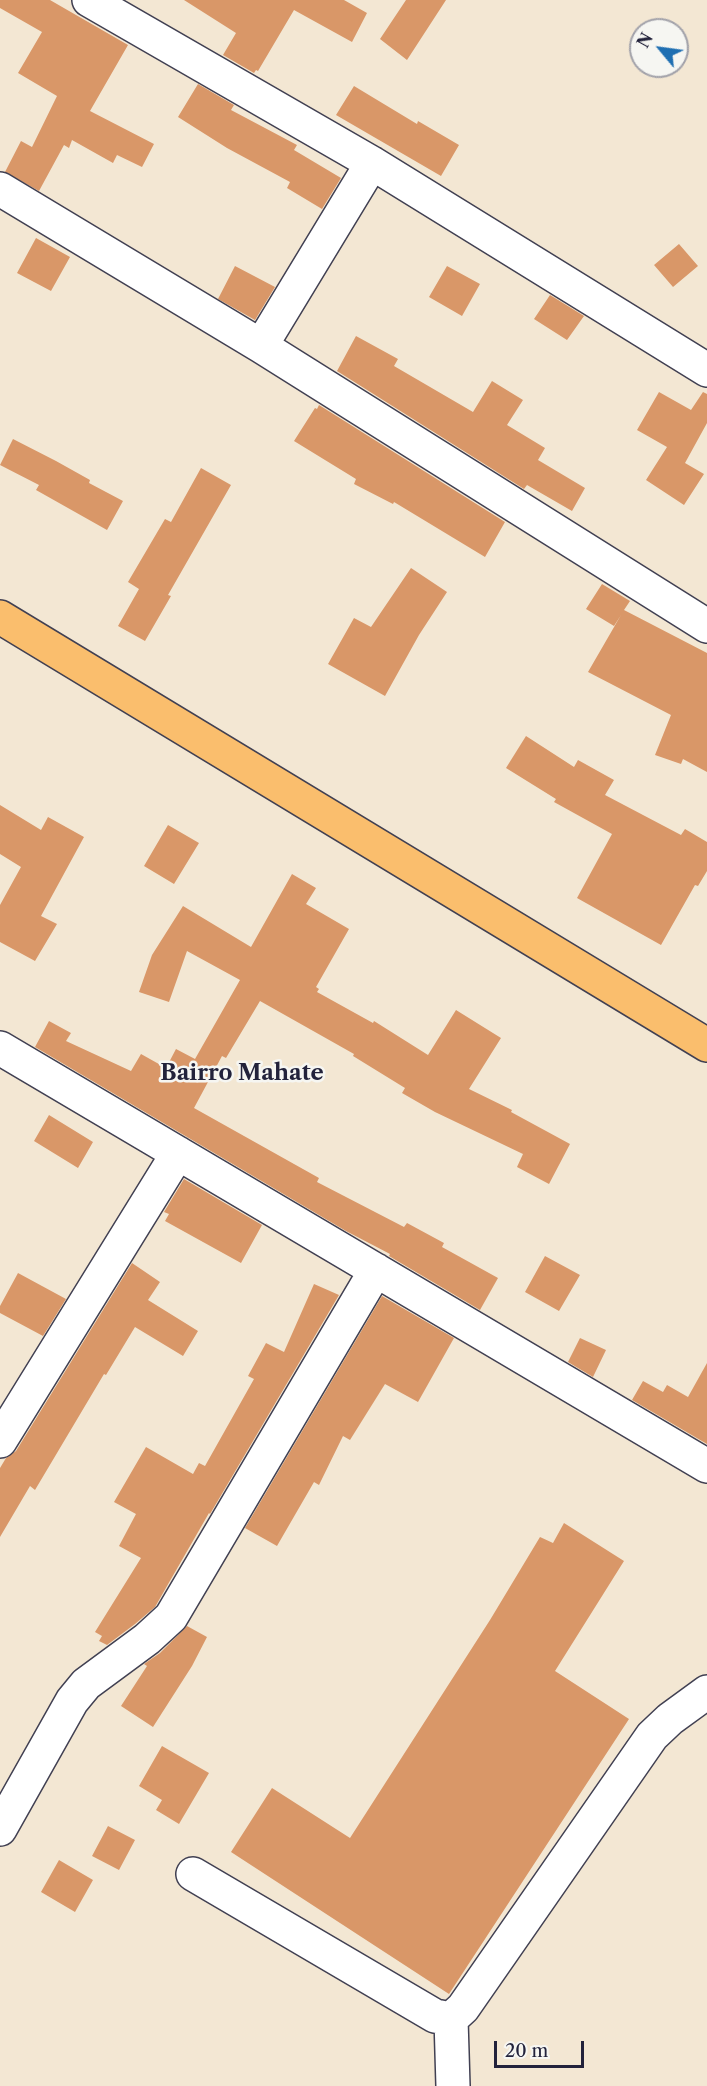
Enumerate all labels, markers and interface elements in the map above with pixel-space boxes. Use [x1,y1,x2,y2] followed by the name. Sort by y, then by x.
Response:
[629,18,689,78] north arrow
[633,29,657,51] text: N
[160,1061,324,1087] district label: Bairro Mahate
[497,2029,587,2067] scale bar
[505,2040,548,2062] text: 20 m

